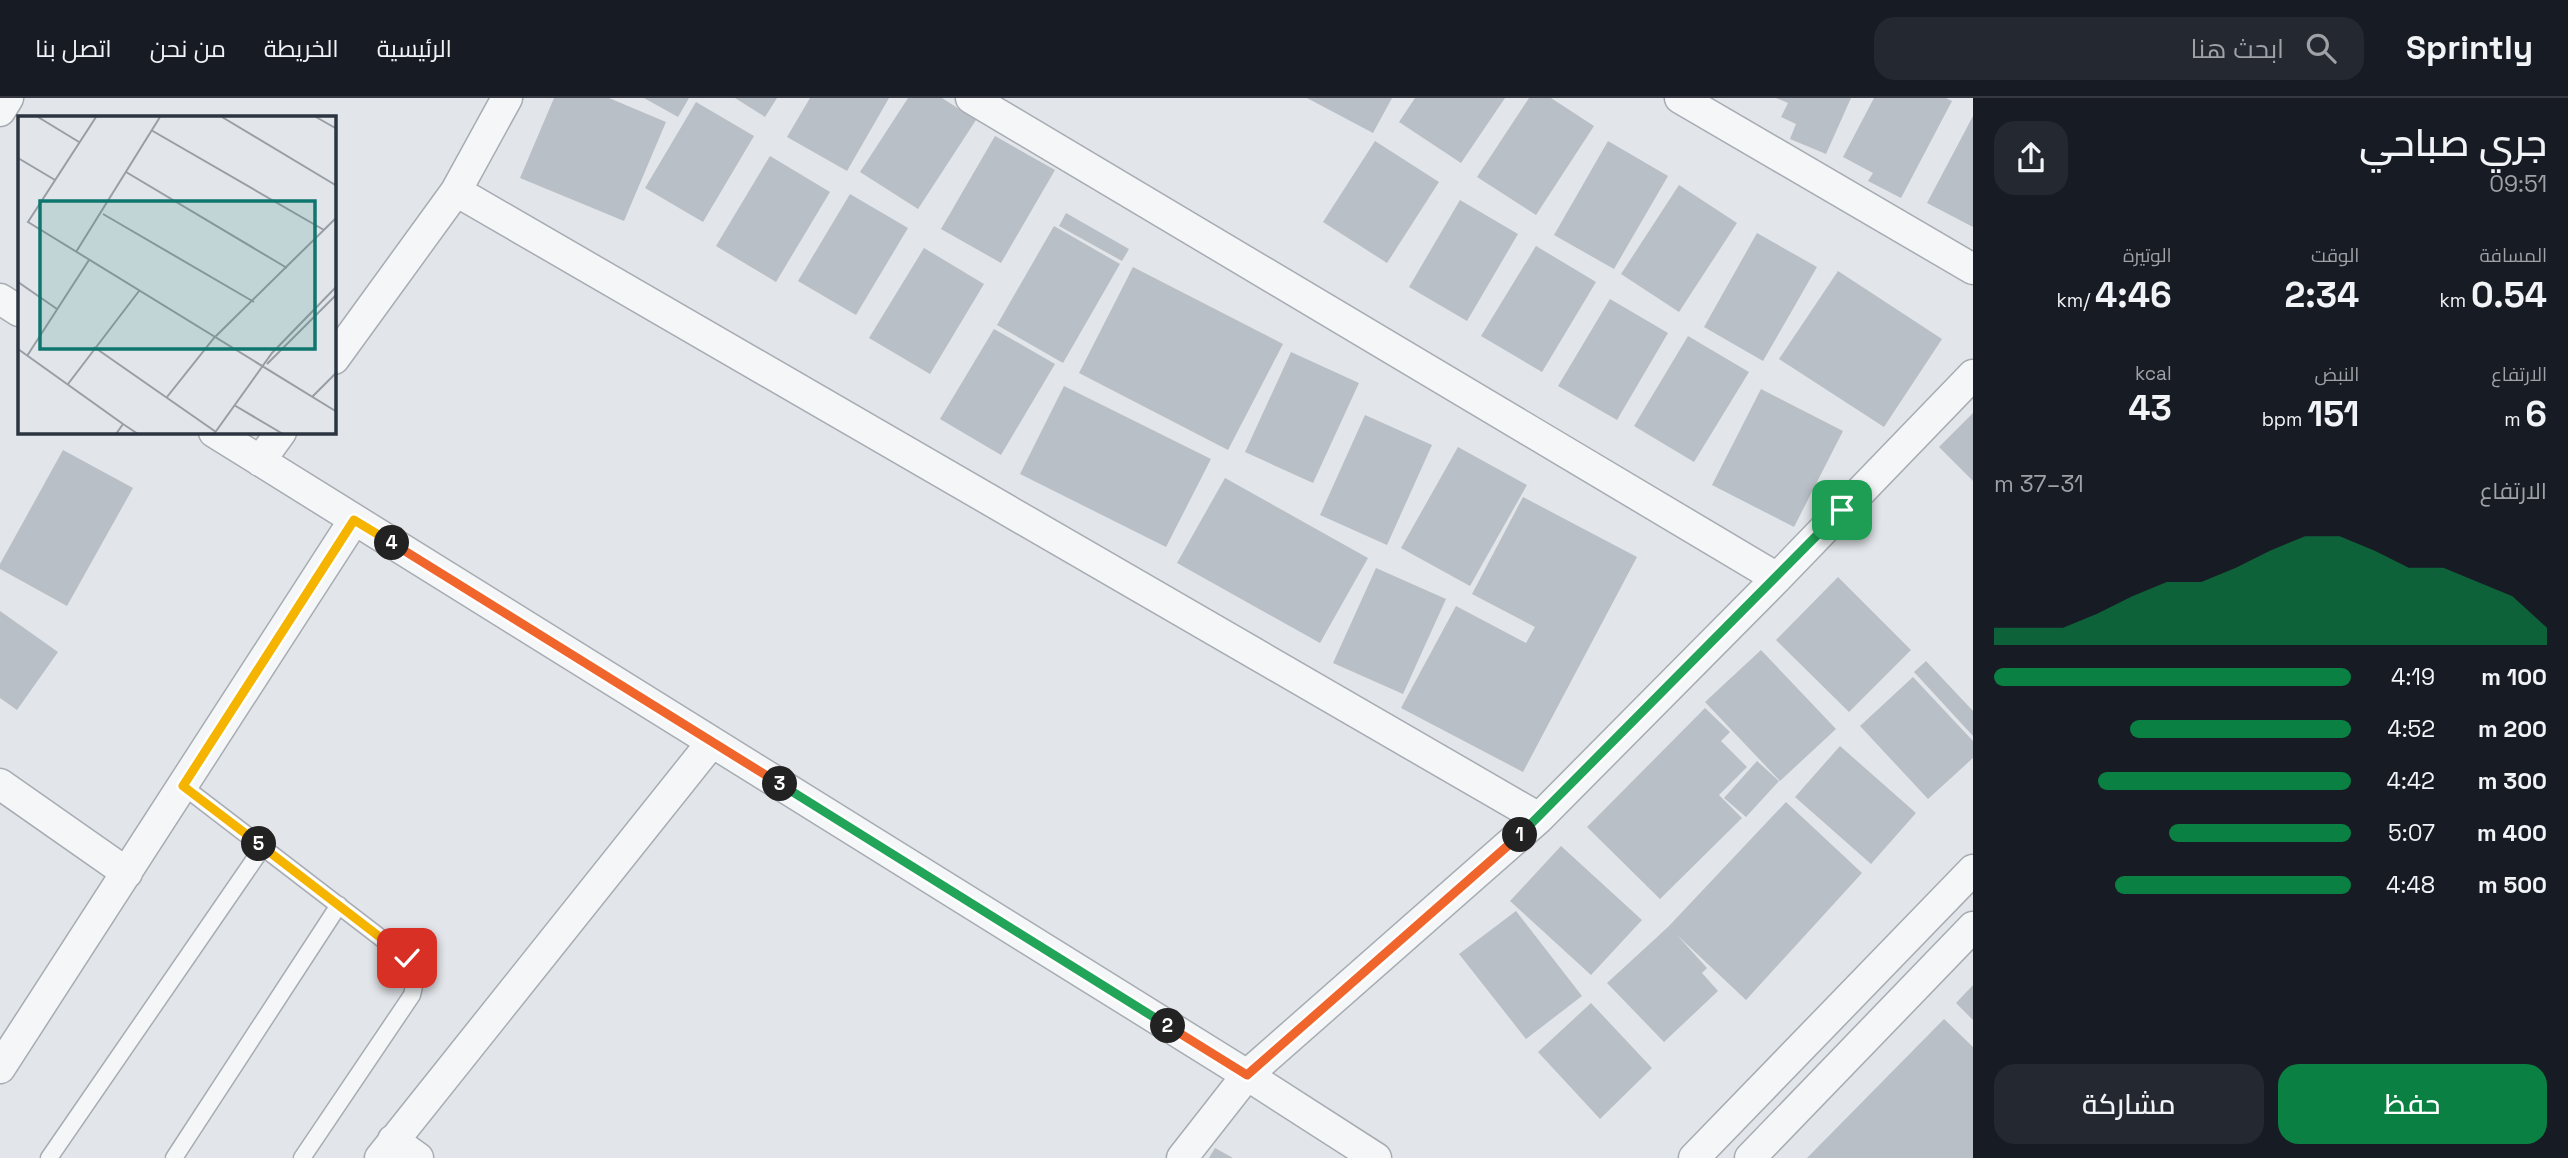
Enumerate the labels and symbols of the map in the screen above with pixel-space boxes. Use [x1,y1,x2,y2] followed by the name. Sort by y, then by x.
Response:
[18,116,336,434] inset map
[1812,480,1872,540] pin
[374,526,410,560] pin: 4
[762,766,798,802] pin: 3
[1502,818,1538,852] pin: 1
[242,826,276,862] pin: 5
[377,928,437,988] pin
[1150,1009,1186,1044] pin: 2

